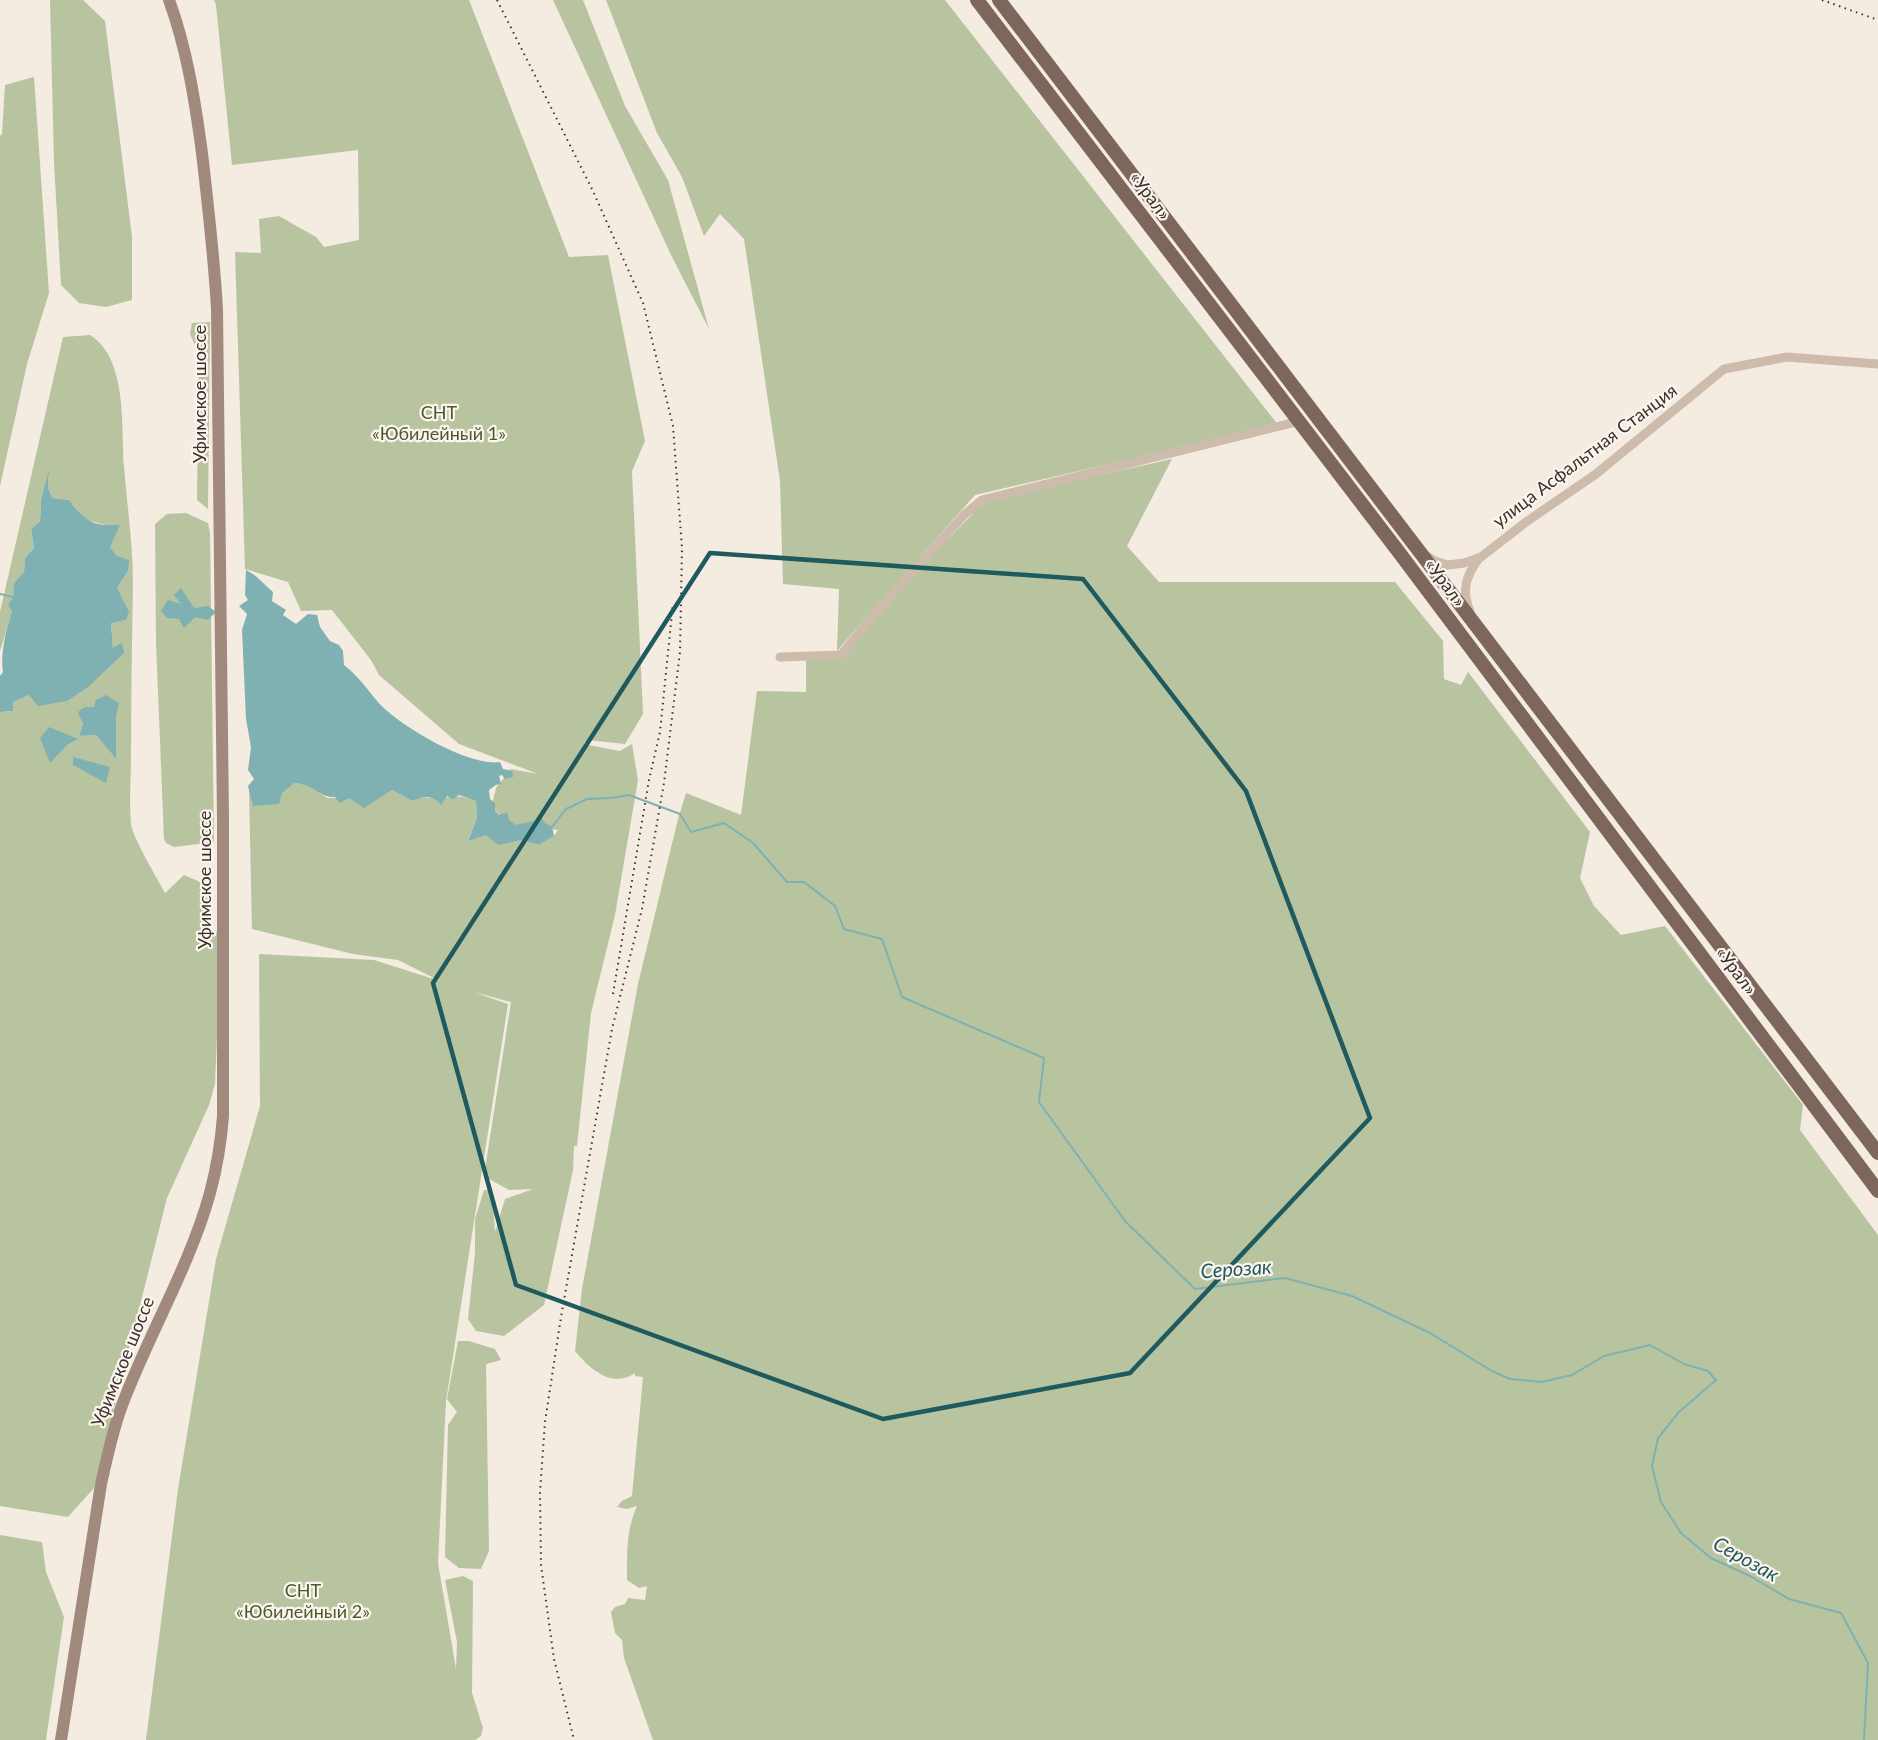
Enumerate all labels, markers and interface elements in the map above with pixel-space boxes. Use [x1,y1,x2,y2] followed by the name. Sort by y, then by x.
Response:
[1126,167,1176,224] street label: «Урал»
[188,325,210,463] street label: Уфимское шоссе
[1488,379,1681,532] street label: улица Асфальтная Станция
[372,401,506,444] park label: СНТ «Юбилейный 1»
[1421,554,1471,611] street label: «Урал»
[193,811,215,949] street label: Уфимское шоссе
[1712,942,1762,999] street label: «Урал»
[1200,1254,1273,1282] water label: Серозак
[86,1293,158,1430] street label: Уфимское шоссе
[1710,1530,1784,1586] water label: Серозак
[236,1579,370,1622] park label: СНТ «Юбилейный 2»

